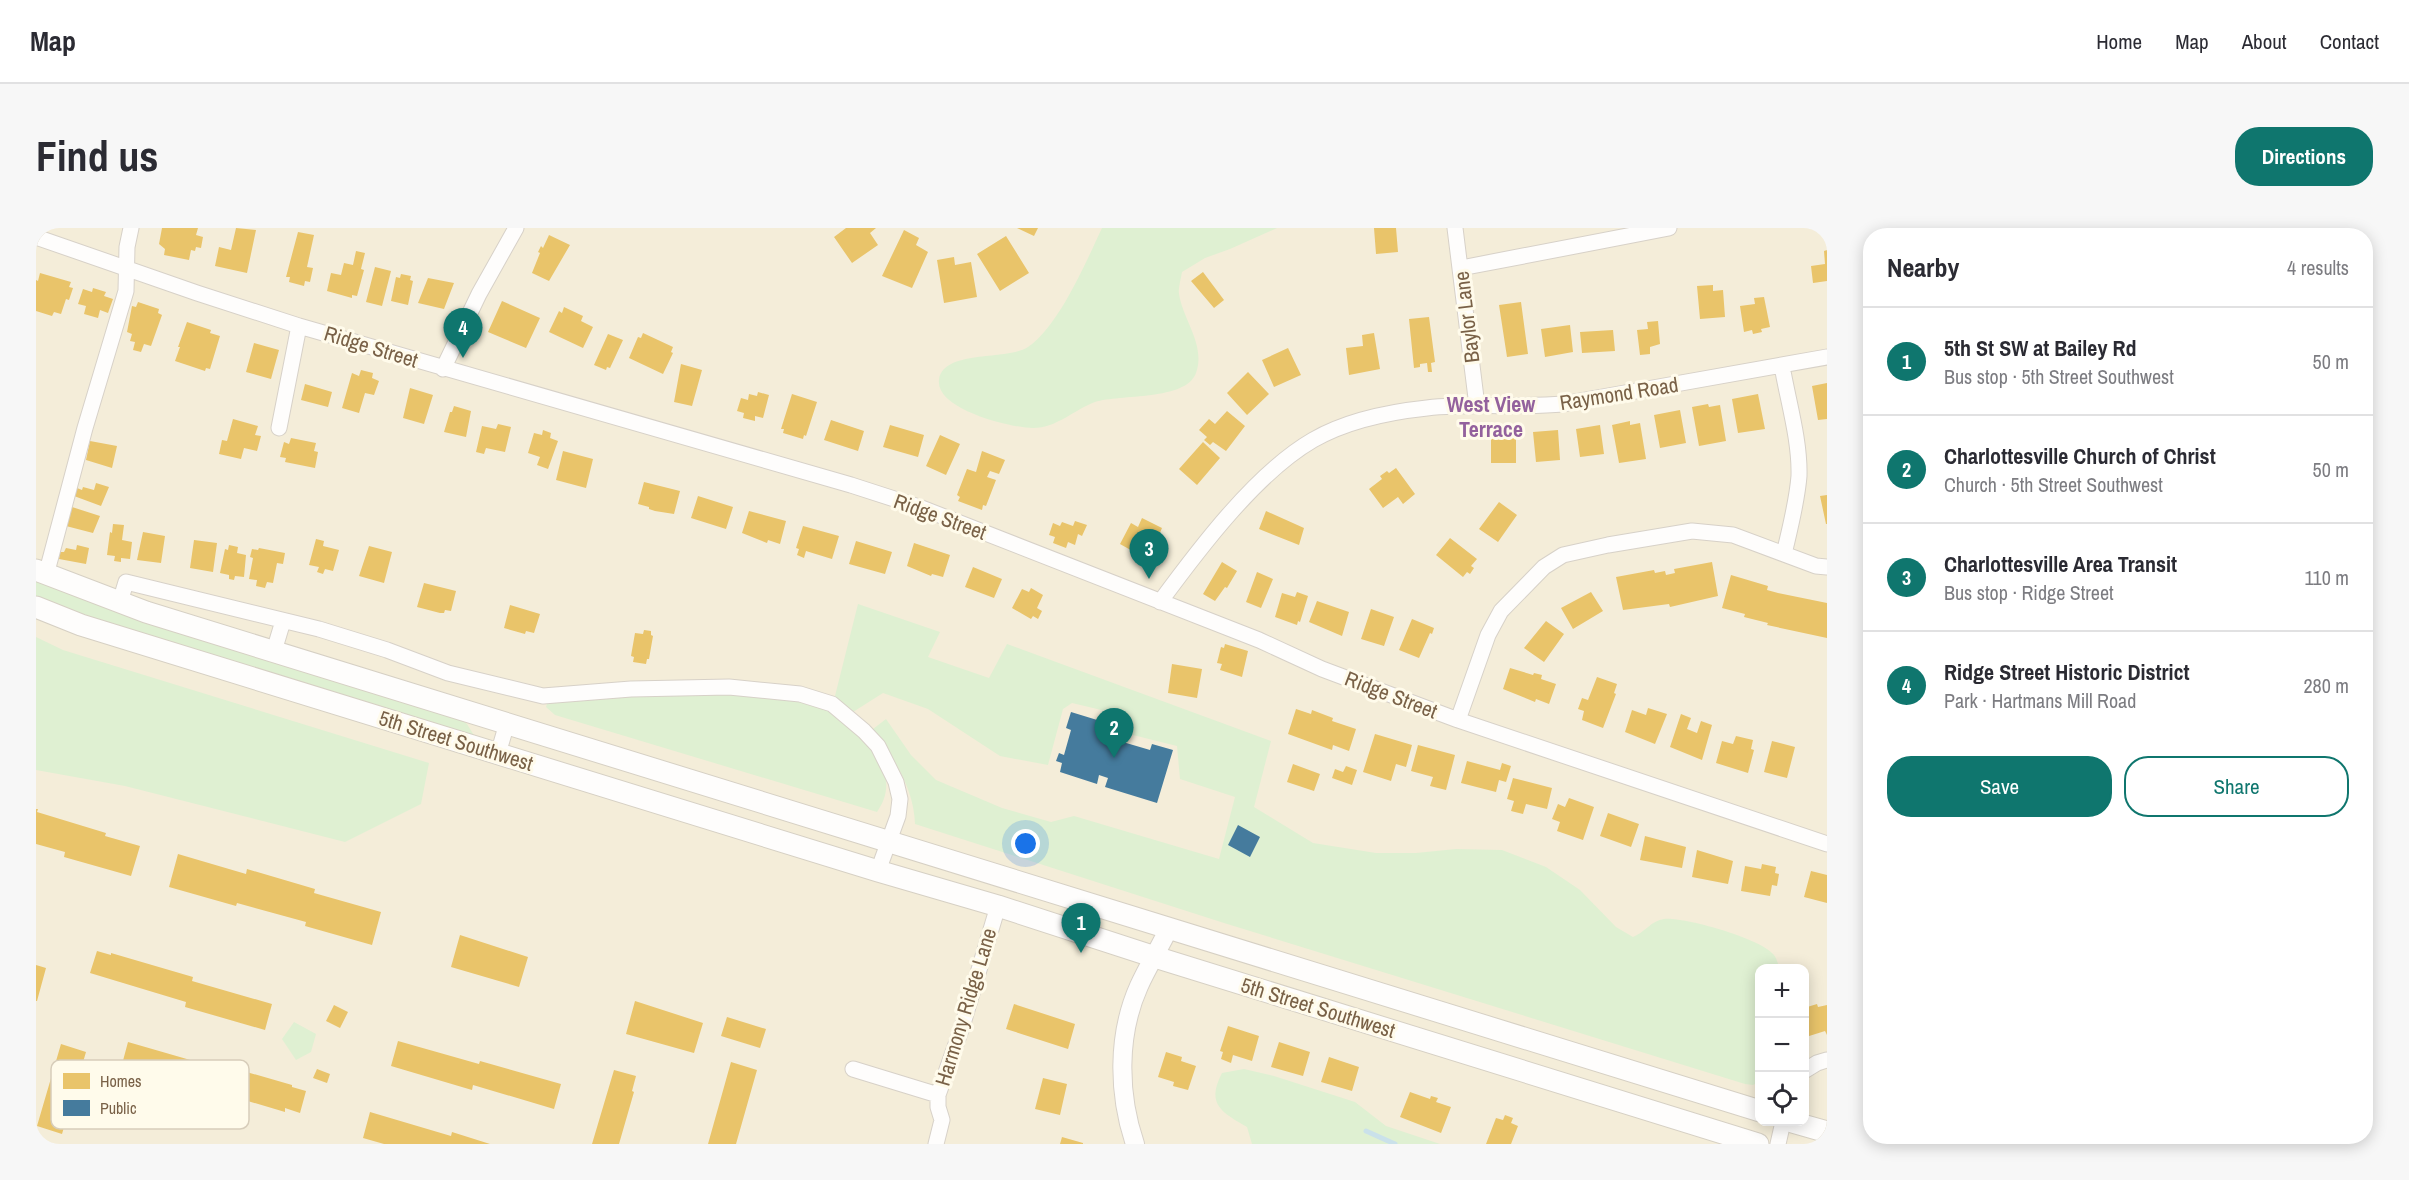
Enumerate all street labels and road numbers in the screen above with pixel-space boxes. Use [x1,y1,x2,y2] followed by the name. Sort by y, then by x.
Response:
[1447,270,1486,364] street label: Baylor Lane
[321,319,422,375] street label: Ridge Street
[1558,370,1680,417] street label: Raymond Road
[890,486,991,547] street label: Ridge Street
[1341,664,1442,725] street label: Ridge Street
[375,703,537,778] street label: 5th Street Southwest
[928,924,1003,1089] street label: Harmony Ridge Lane
[1237,970,1399,1045] street label: 5th Street Southwest

